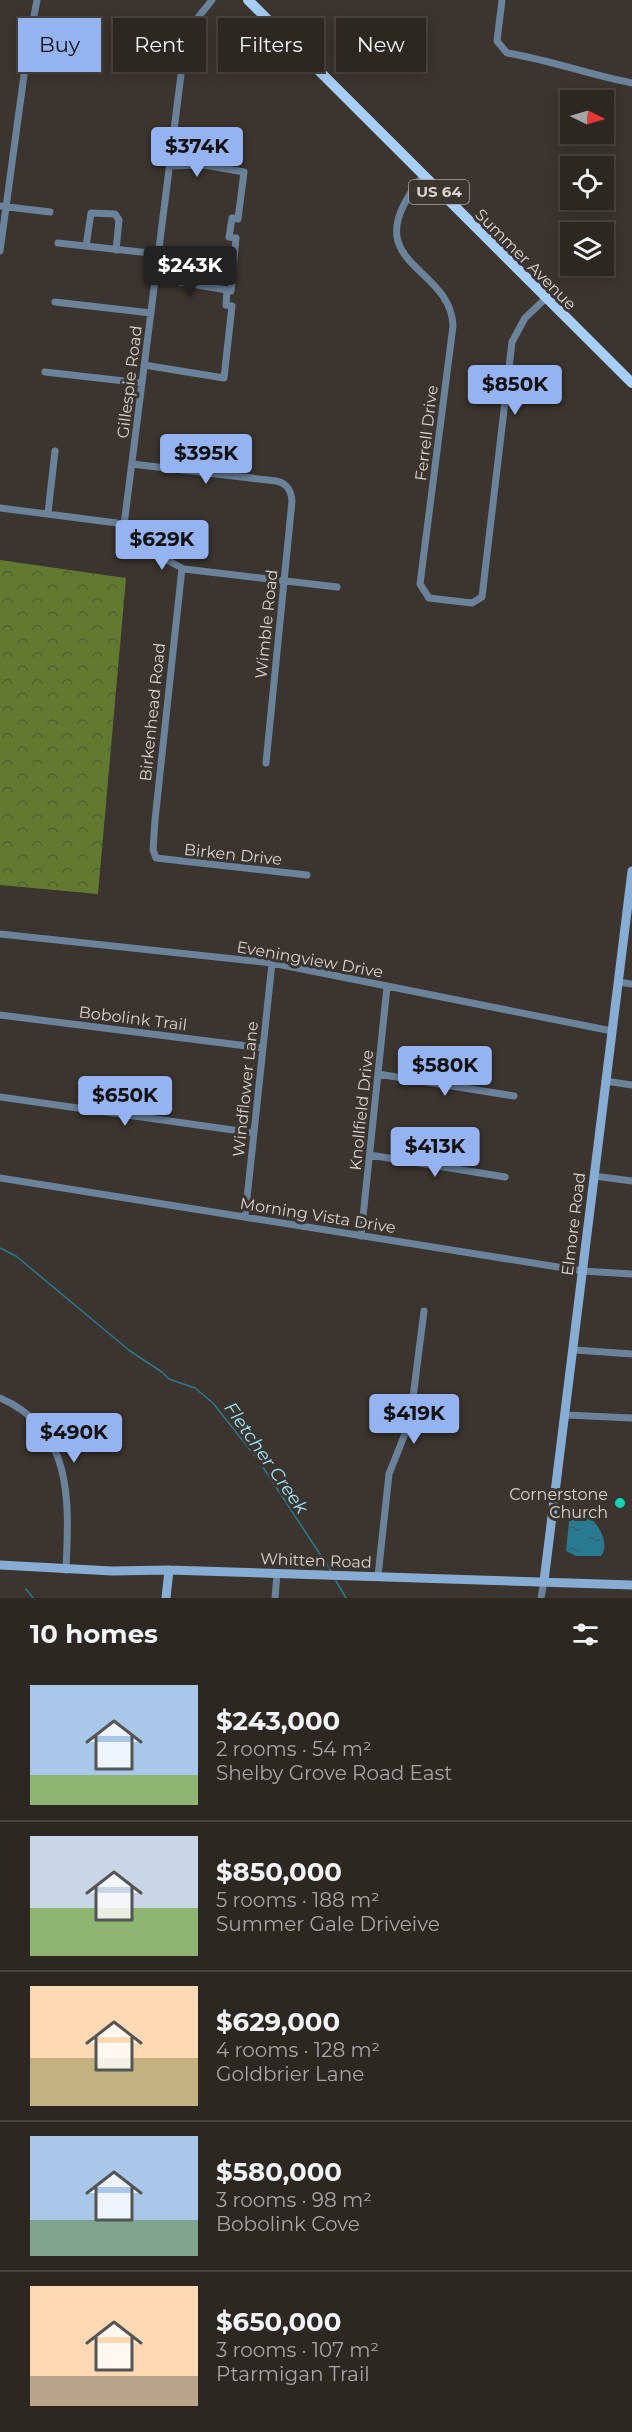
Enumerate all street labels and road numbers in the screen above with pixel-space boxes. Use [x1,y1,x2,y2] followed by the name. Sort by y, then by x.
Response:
[409,180,469,204] road number: US 64
[471,205,580,314] street label: Summer Avenue
[113,325,146,440] street label: Gillespie Road
[411,384,442,482] street label: Ferrell Drive
[251,569,282,680] street label: Wimble Road
[136,642,169,782] street label: Birkenhead Road
[183,840,283,869] street label: Birken Drive
[235,937,385,982] street label: Eveningview Drive
[78,1002,188,1035] street label: Bobolink Trail
[229,1020,262,1158] street label: Windflower Lane
[346,1049,377,1171] street label: Knollfield Drive
[558,1171,589,1277] street label: Elmore Road
[239,1194,397,1237] street label: Morning Vista Drive
[260,1549,372,1572] street label: Whitten Road

